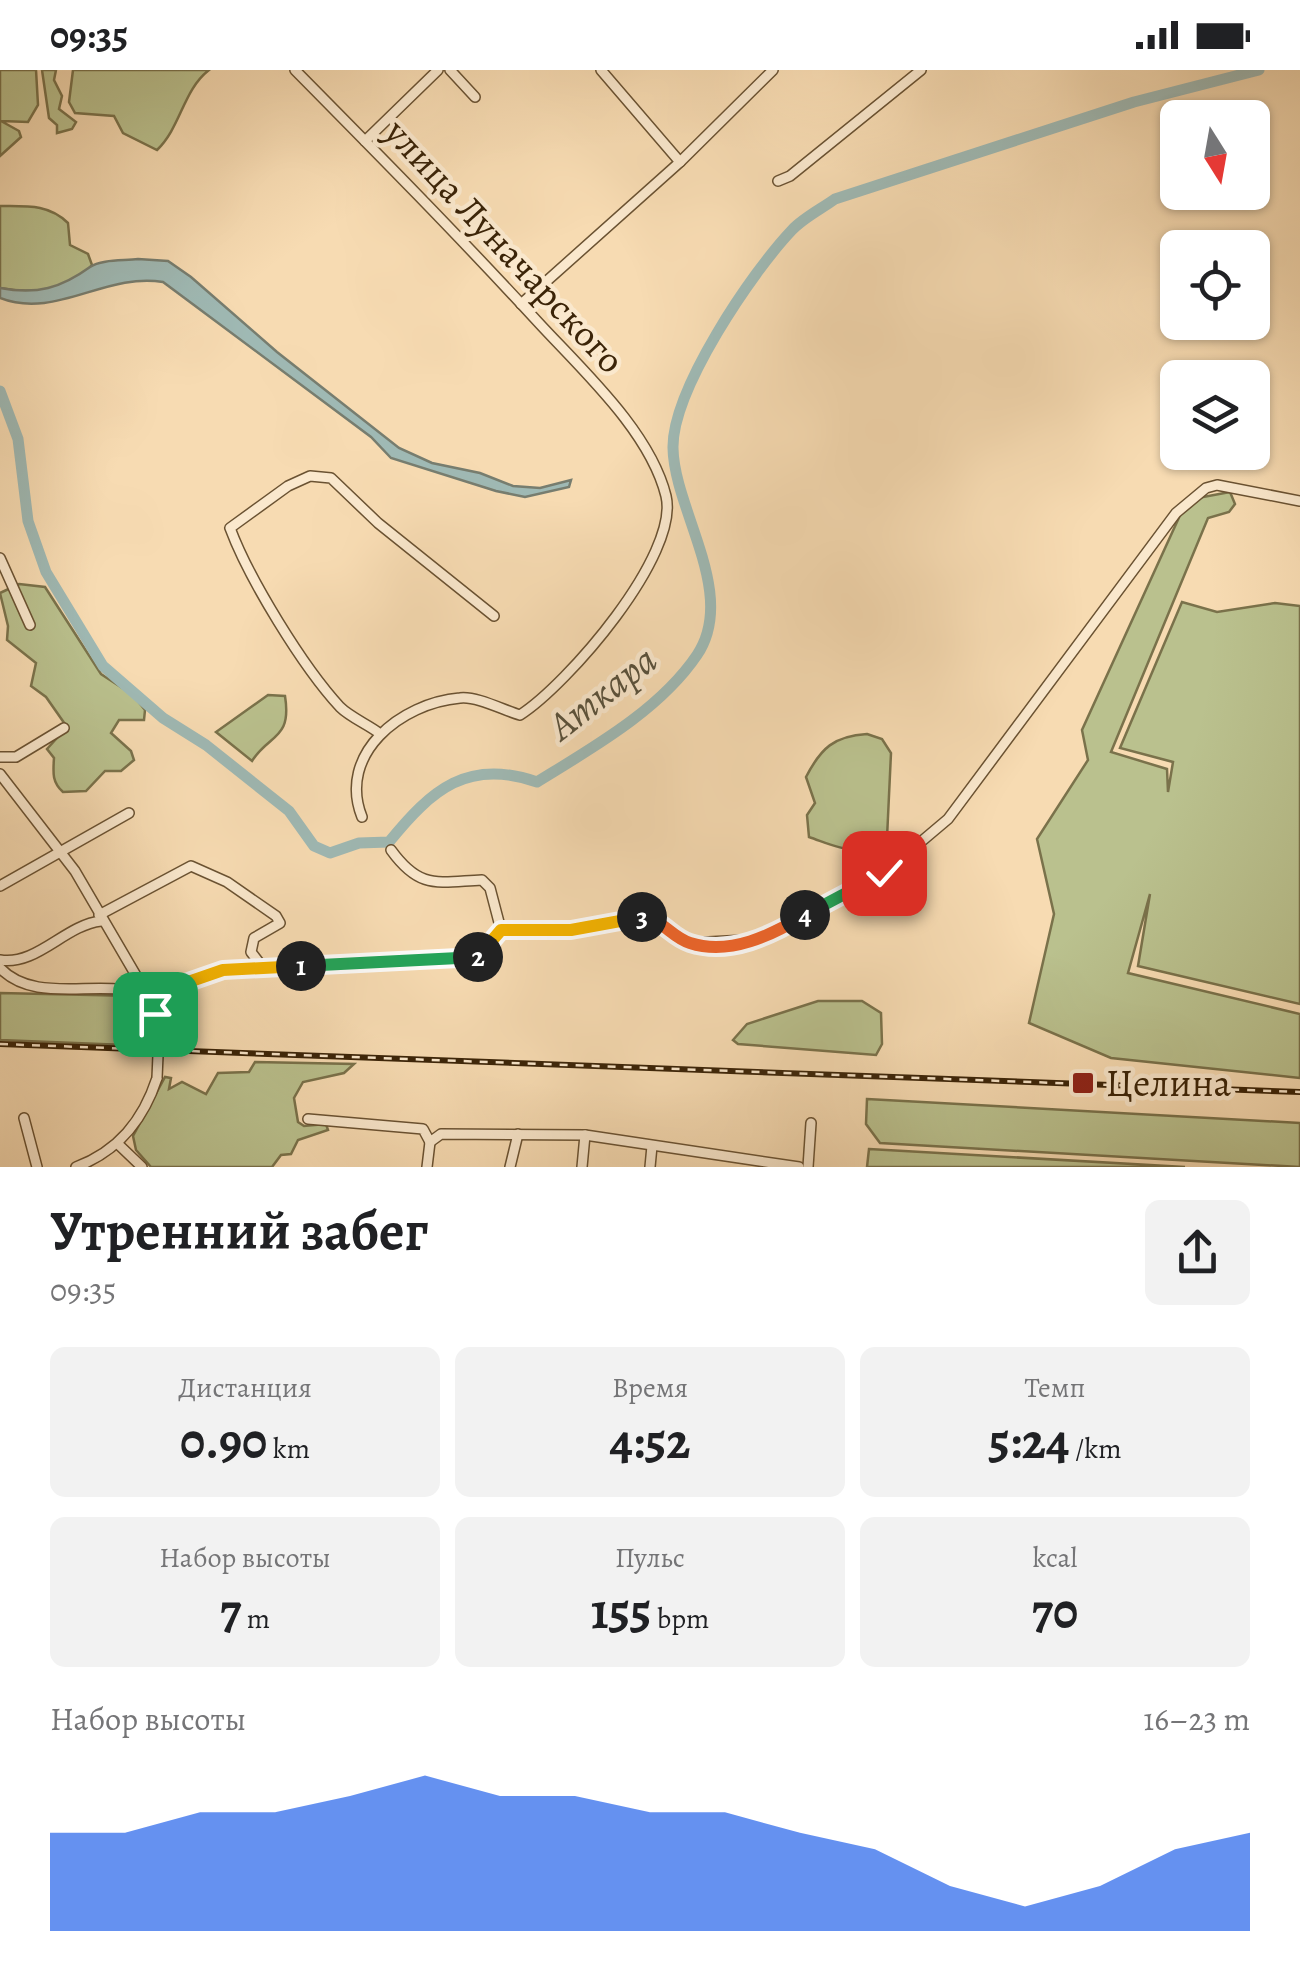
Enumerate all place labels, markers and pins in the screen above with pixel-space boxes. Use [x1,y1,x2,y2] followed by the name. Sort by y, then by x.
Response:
[842,831,927,916] pin
[780,890,830,940] pin: 4
[617,892,667,942] pin: 3
[453,932,503,982] pin: 2
[276,941,326,991] pin: 1
[113,972,198,1057] pin
[1106,1057,1232,1109] place label: Целина
[1070,1070,1096,1096] marker: Целина

